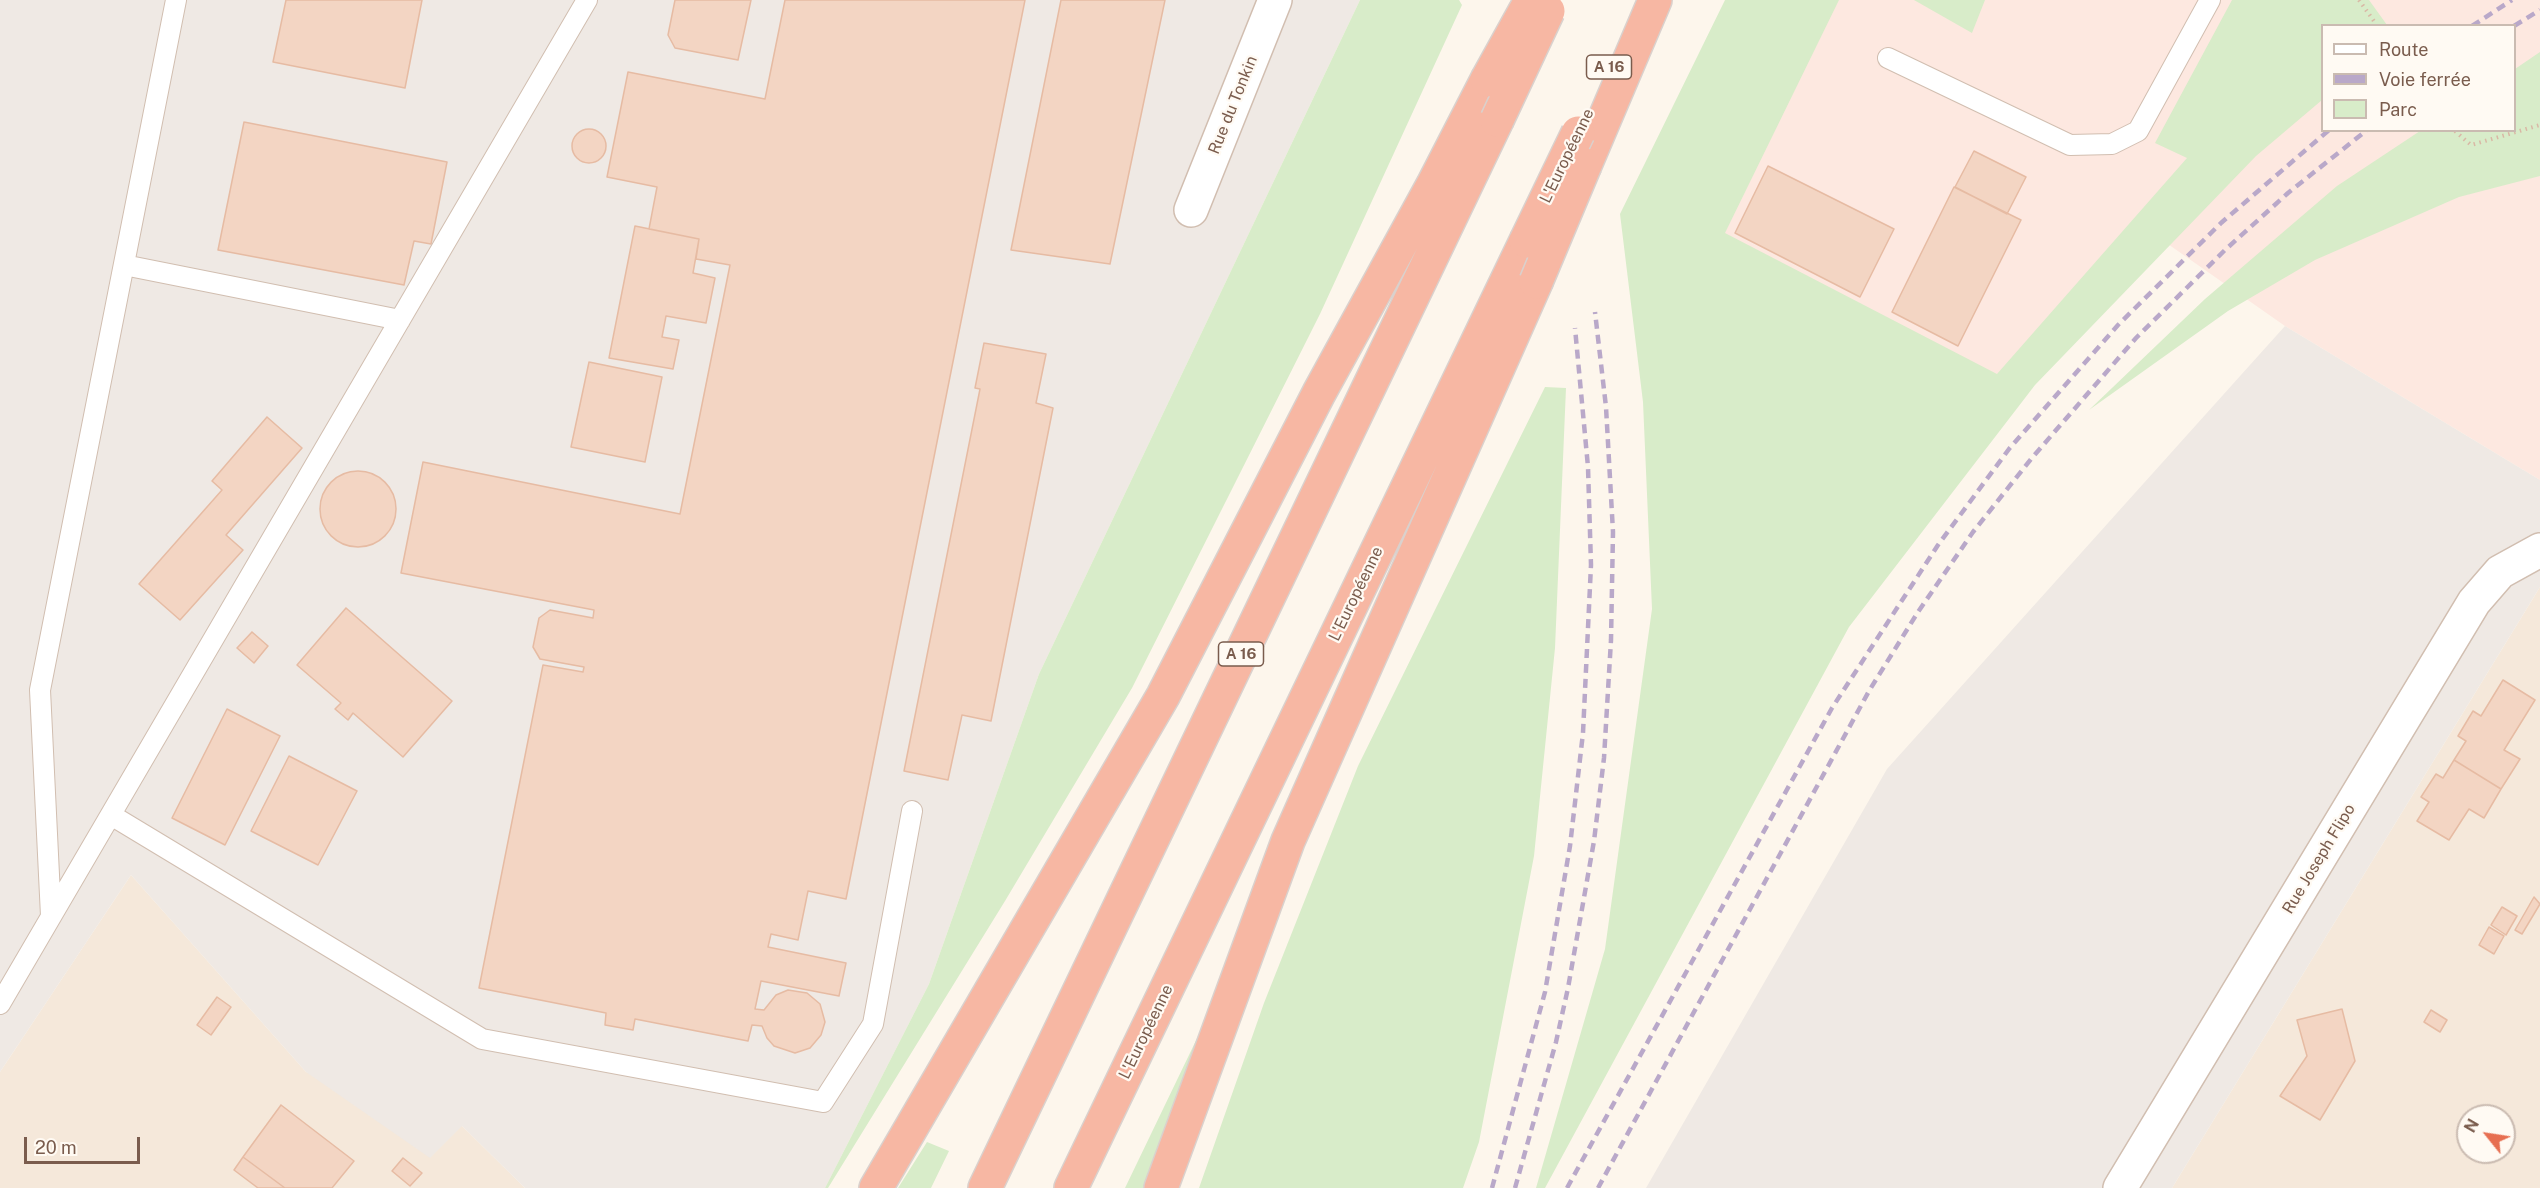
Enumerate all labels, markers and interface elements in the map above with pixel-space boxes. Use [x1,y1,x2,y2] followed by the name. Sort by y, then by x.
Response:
[2321,24,2516,132] legend
[2379,39,2428,60] text: Route
[1205,53,1261,157] street label: Rue du Tonkin
[1586,55,1632,79] road number: A 16
[2379,69,2471,90] text: Voie ferrée
[2379,99,2417,120] text: Parc
[1536,106,1598,206] street label: L'Européenne
[1325,544,1387,644] street label: L'Européenne
[1218,642,1264,666] road number: A 16
[2279,801,2359,917] street label: Rue Joseph Flipo
[1115,982,1177,1082] street label: L'Européenne
[2456,1104,2516,1164] north arrow
[2460,1116,2483,1136] text: N
[27,1125,142,1163] scale bar
[35,1137,77,1158] text: 20 m

